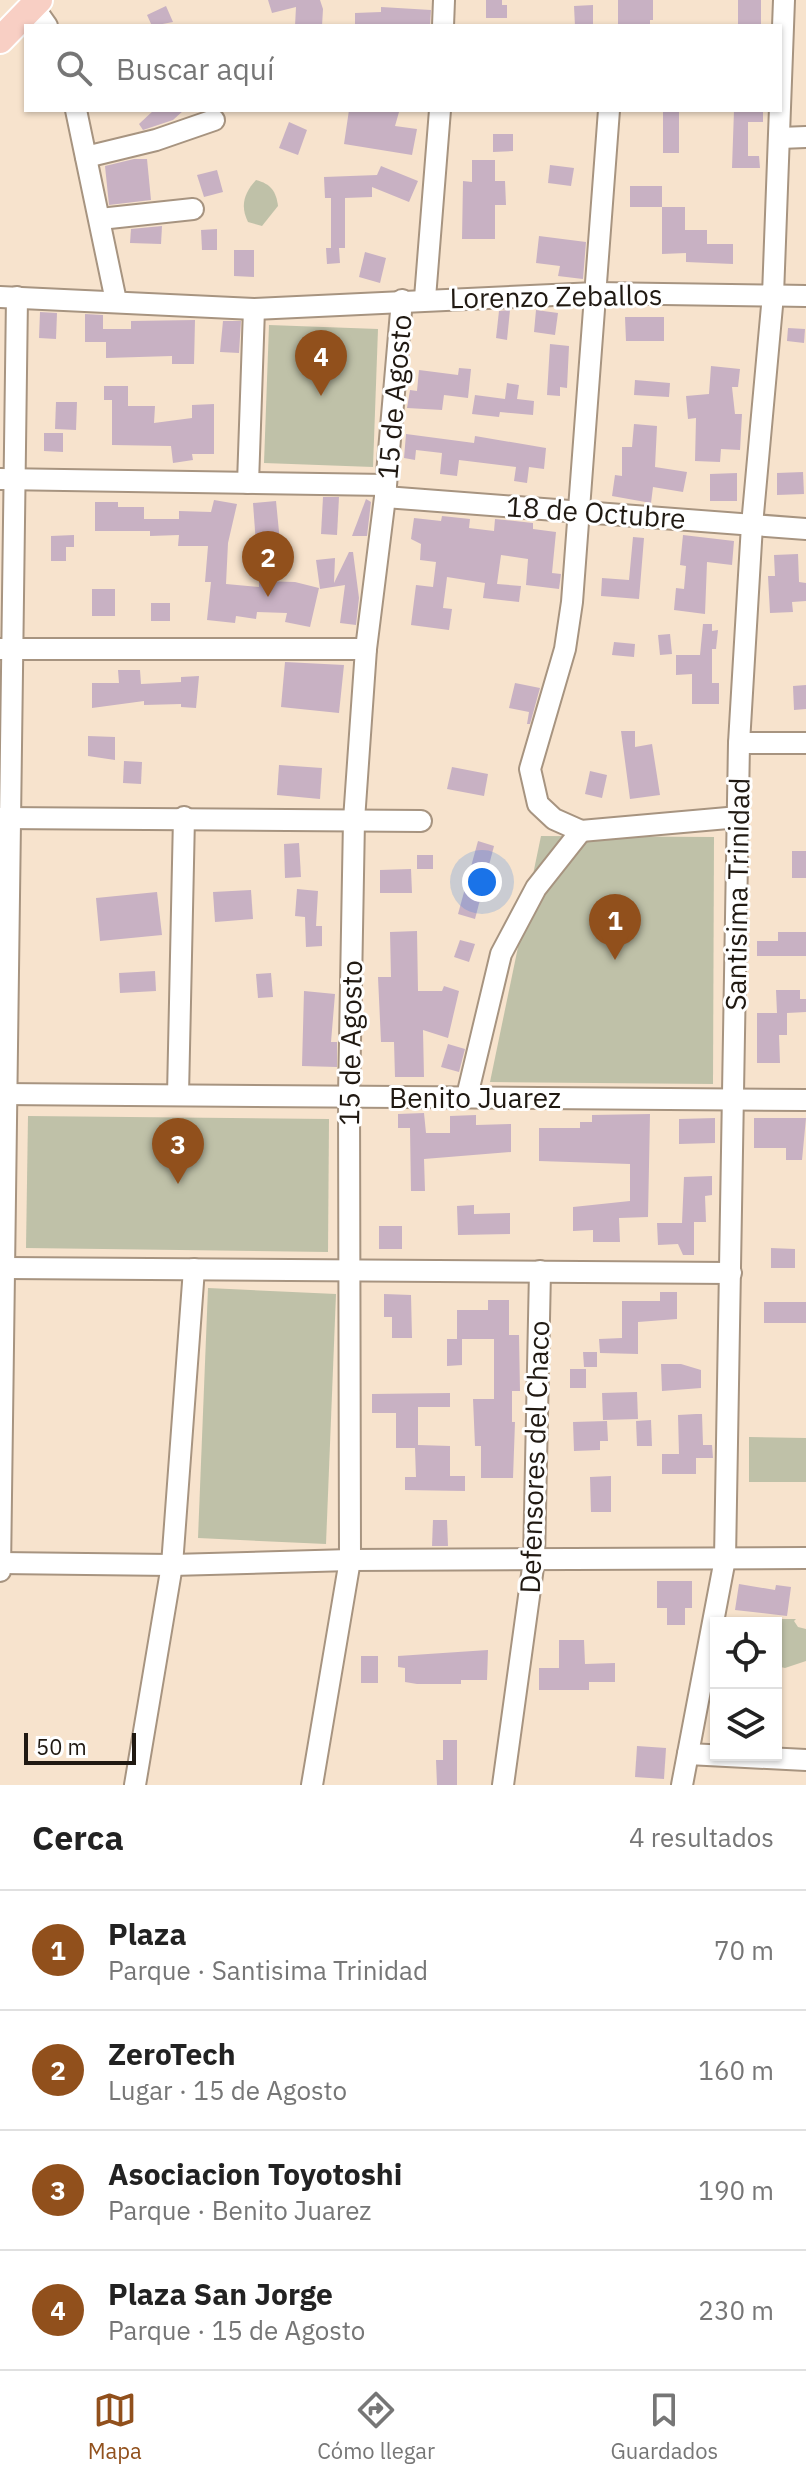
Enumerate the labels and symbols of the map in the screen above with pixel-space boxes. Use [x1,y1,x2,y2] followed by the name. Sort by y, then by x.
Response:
[449,276,663,316] street label: Lorenzo Zeballos
[368,313,420,481] street label: 15 de Agosto
[295,330,347,396] pin: 4
[505,487,687,537] street label: 18 de Octubre
[242,531,294,597] pin: 2
[716,777,758,1011] street label: Santisima Trinidad
[462,862,502,902] your location
[589,894,641,960] pin: 1
[330,960,370,1126] street label: 15 de Agosto
[389,1079,561,1116] street label: Benito Juarez
[152,1118,204,1184] pin: 3
[511,1320,557,1594] street label: Defensores del Chaco
[24,1729,136,1765] scale bar

